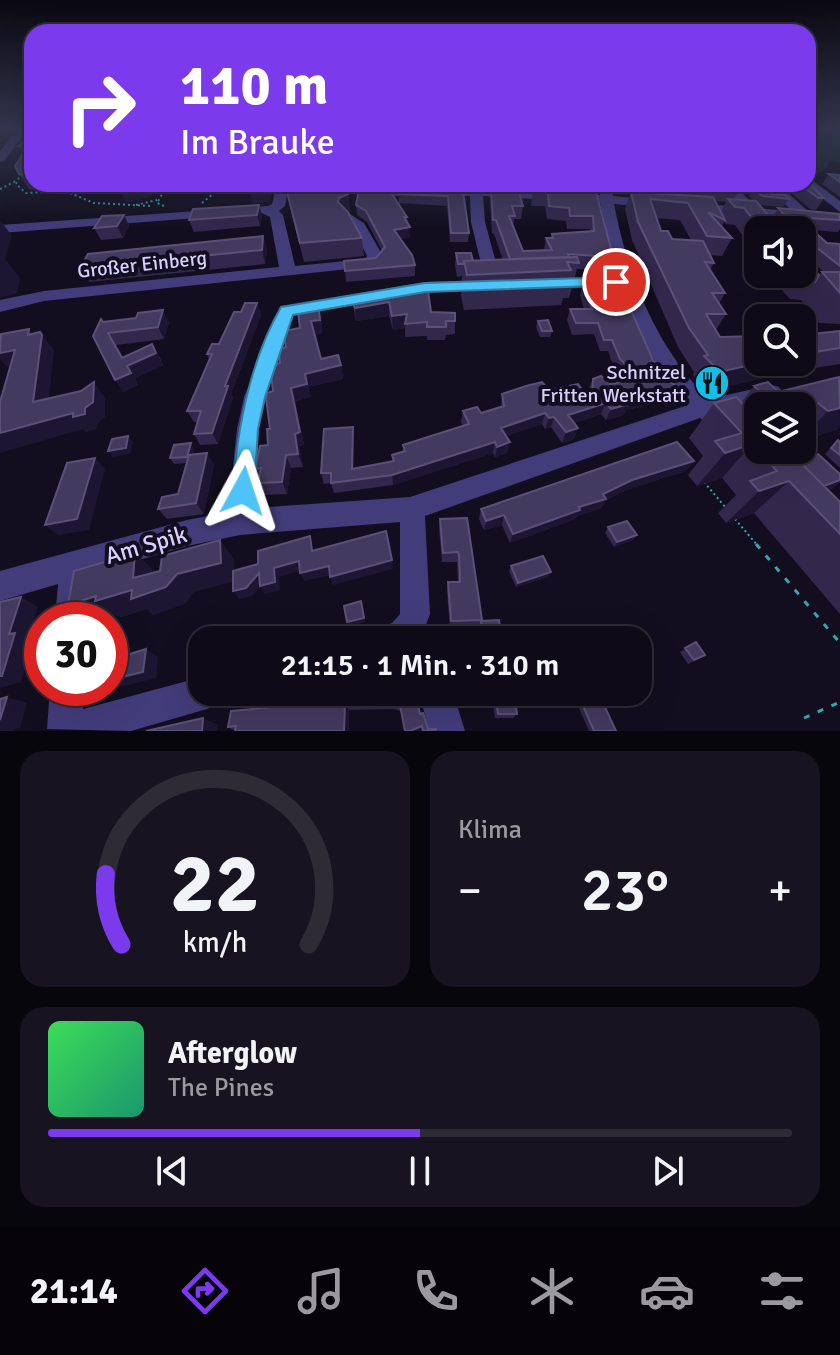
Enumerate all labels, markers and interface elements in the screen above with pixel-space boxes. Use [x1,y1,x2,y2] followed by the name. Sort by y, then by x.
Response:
[180,51,328,120] text: 110 m
[48,56,152,160] icon: right
[180,120,335,165] text: Im Brauke
[744,216,816,464] map controls
[744,216,816,288] button: sound
[76,245,208,284] street label: Großer Einberg
[582,248,650,316] pin
[594,260,638,304] icon: arrive
[744,304,816,376] button: search
[541,360,686,408] place label: Schnitzel Fritten Werkstatt
[693,364,731,402] restaurant icon: Schnitzel Fritten Werkstatt
[744,392,816,464] button: layers
[201,449,285,533] position arrow
[102,519,190,571] street label: Am Spik
[24,602,128,706] speed limit sign: 30
[281,647,559,684] text: 21:15 · 1 Min. · 310 m
[458,814,522,846] text: Klima
[170,833,260,935] text: 22
[581,854,669,928] text: 23°
[458,864,482,918] text: −
[768,864,792,918] text: +
[183,925,247,960] text: km/h
[168,1035,297,1072] text: Afterglow
[168,1072,274,1104] text: The Pines
[150,1149,194,1193] icon: previous
[398,1149,442,1193] icon: pause
[646,1149,690,1193] icon: next
[177,1263,233,1319] icon: directions
[293,1263,349,1319] icon: music
[408,1263,464,1319] icon: phone
[524,1263,580,1319] icon: climate
[639,1263,695,1319] icon: car
[754,1263,810,1319] icon: filters
[30,1269,118,1314] text: 21:14

